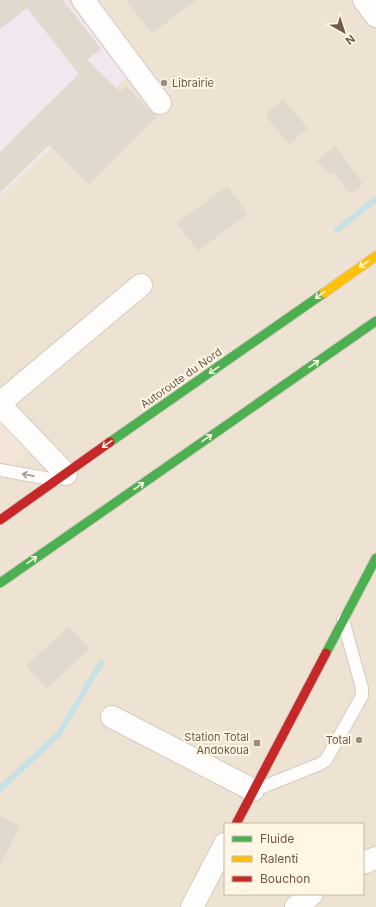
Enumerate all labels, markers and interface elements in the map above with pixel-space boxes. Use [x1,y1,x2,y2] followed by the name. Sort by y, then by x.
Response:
[324,12,364,52] north arrow
[343,32,358,48] text: N
[172,76,214,90] place label: Librairie
[159,78,169,88] marker: Librairie
[359,260,370,268] one-way arrow
[315,291,326,299] one-way arrow
[138,345,224,411] street label: Autoroute du Nord
[308,360,319,368] one-way arrow
[208,366,219,374] one-way arrow
[201,434,212,442] one-way arrow
[102,440,113,449] one-way arrow
[22,471,35,479] one-way arrow
[133,482,144,490] one-way arrow
[26,556,37,564] one-way arrow
[184,730,249,757] place label: Station Total Andokoua
[326,733,351,747] place label: Total
[354,735,364,745] marker: Total
[252,738,262,748] marker: Station Total Andokoua
[224,823,364,895] legend
[260,831,294,846] text: Fluide
[260,851,298,866] text: Ralenti
[260,871,310,886] text: Bouchon

